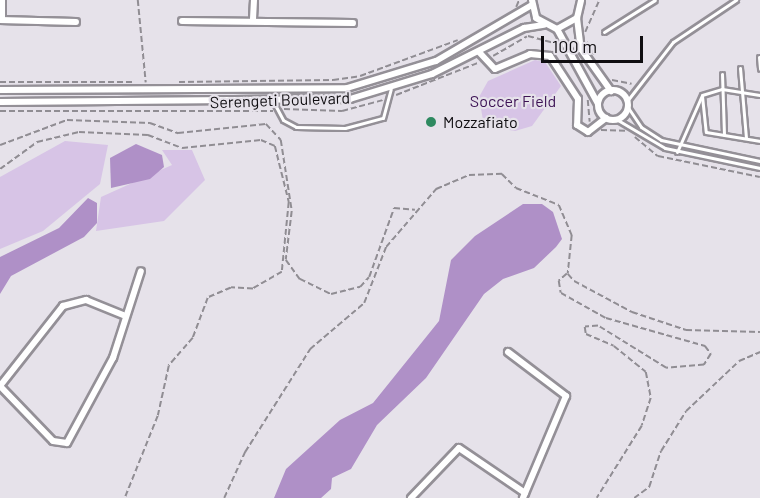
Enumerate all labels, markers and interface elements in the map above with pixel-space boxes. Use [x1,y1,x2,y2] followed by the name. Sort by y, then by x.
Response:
[544,24,646,62] scale bar
[552,35,597,57] text: 100 m
[210,88,350,112] street label: Serengeti Boulevard
[470,91,556,111] park label: Soccer Field
[443,112,518,132] place label: Mozzafiato
[424,115,438,129] marker: Mozzafiato

